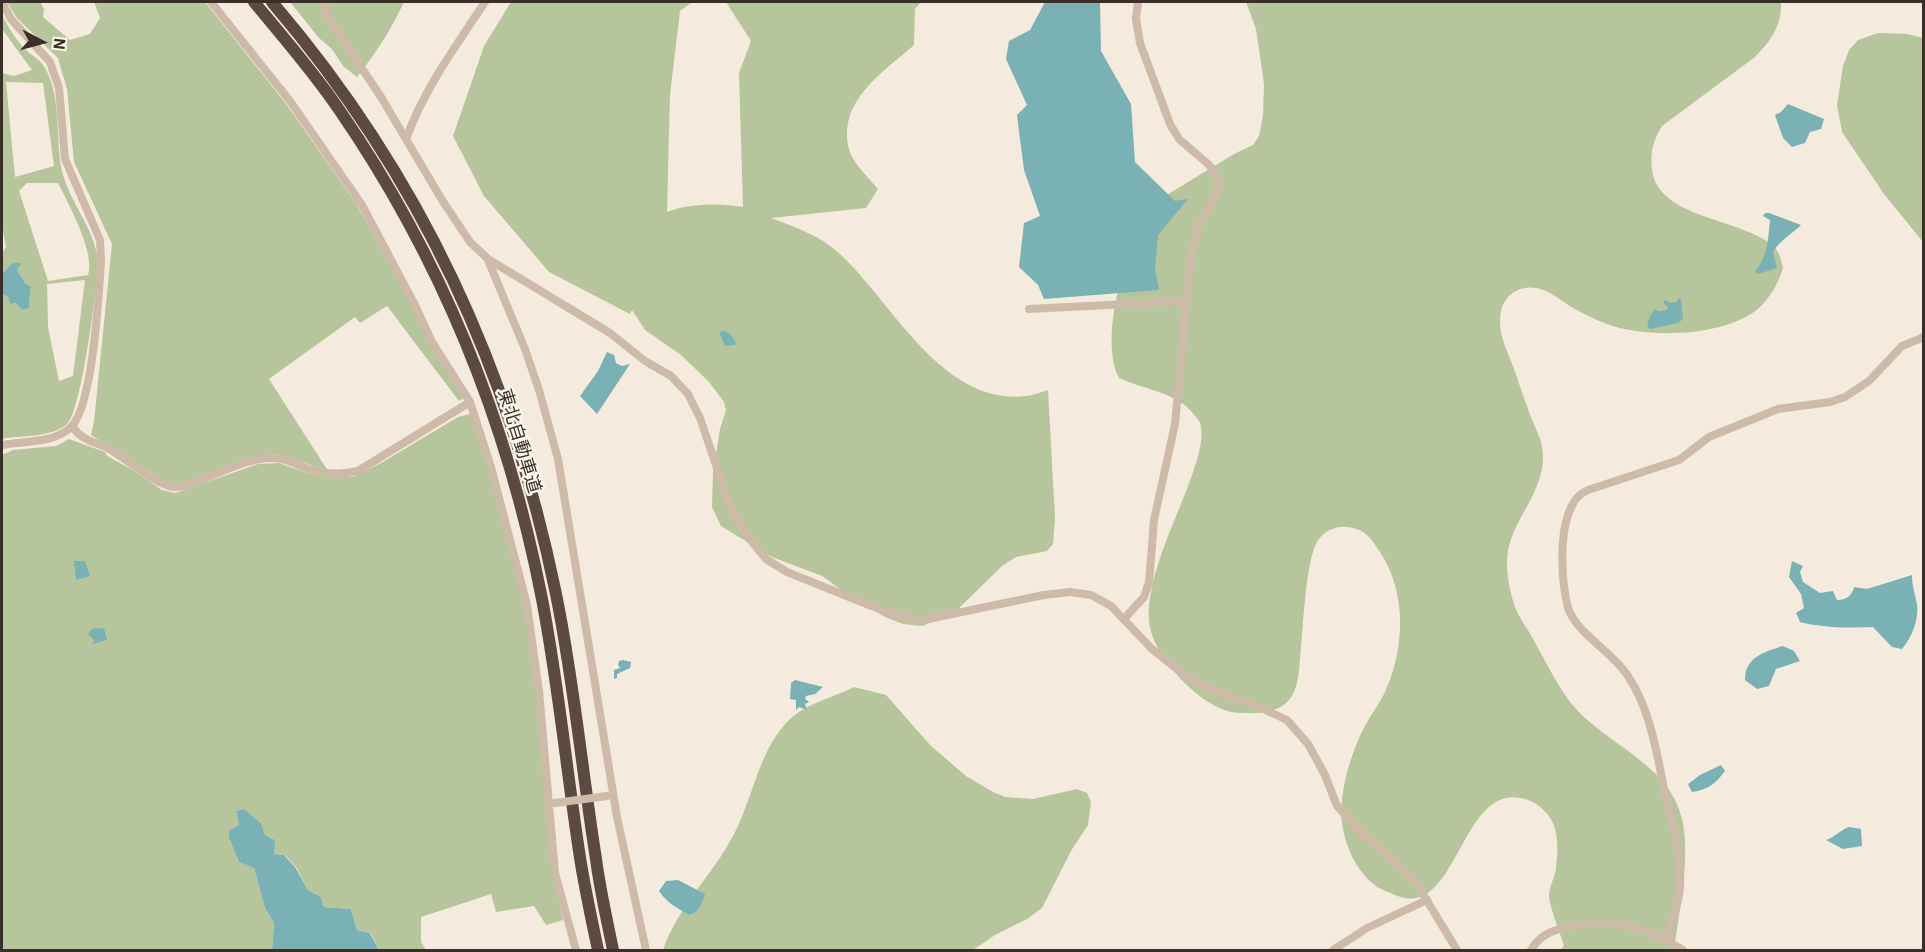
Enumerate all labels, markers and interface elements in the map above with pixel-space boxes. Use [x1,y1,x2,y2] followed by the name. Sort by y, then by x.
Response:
[12,12,72,72] north arrow
[49,37,70,51] text: N
[493,386,545,496] street label: 東北自動車道

